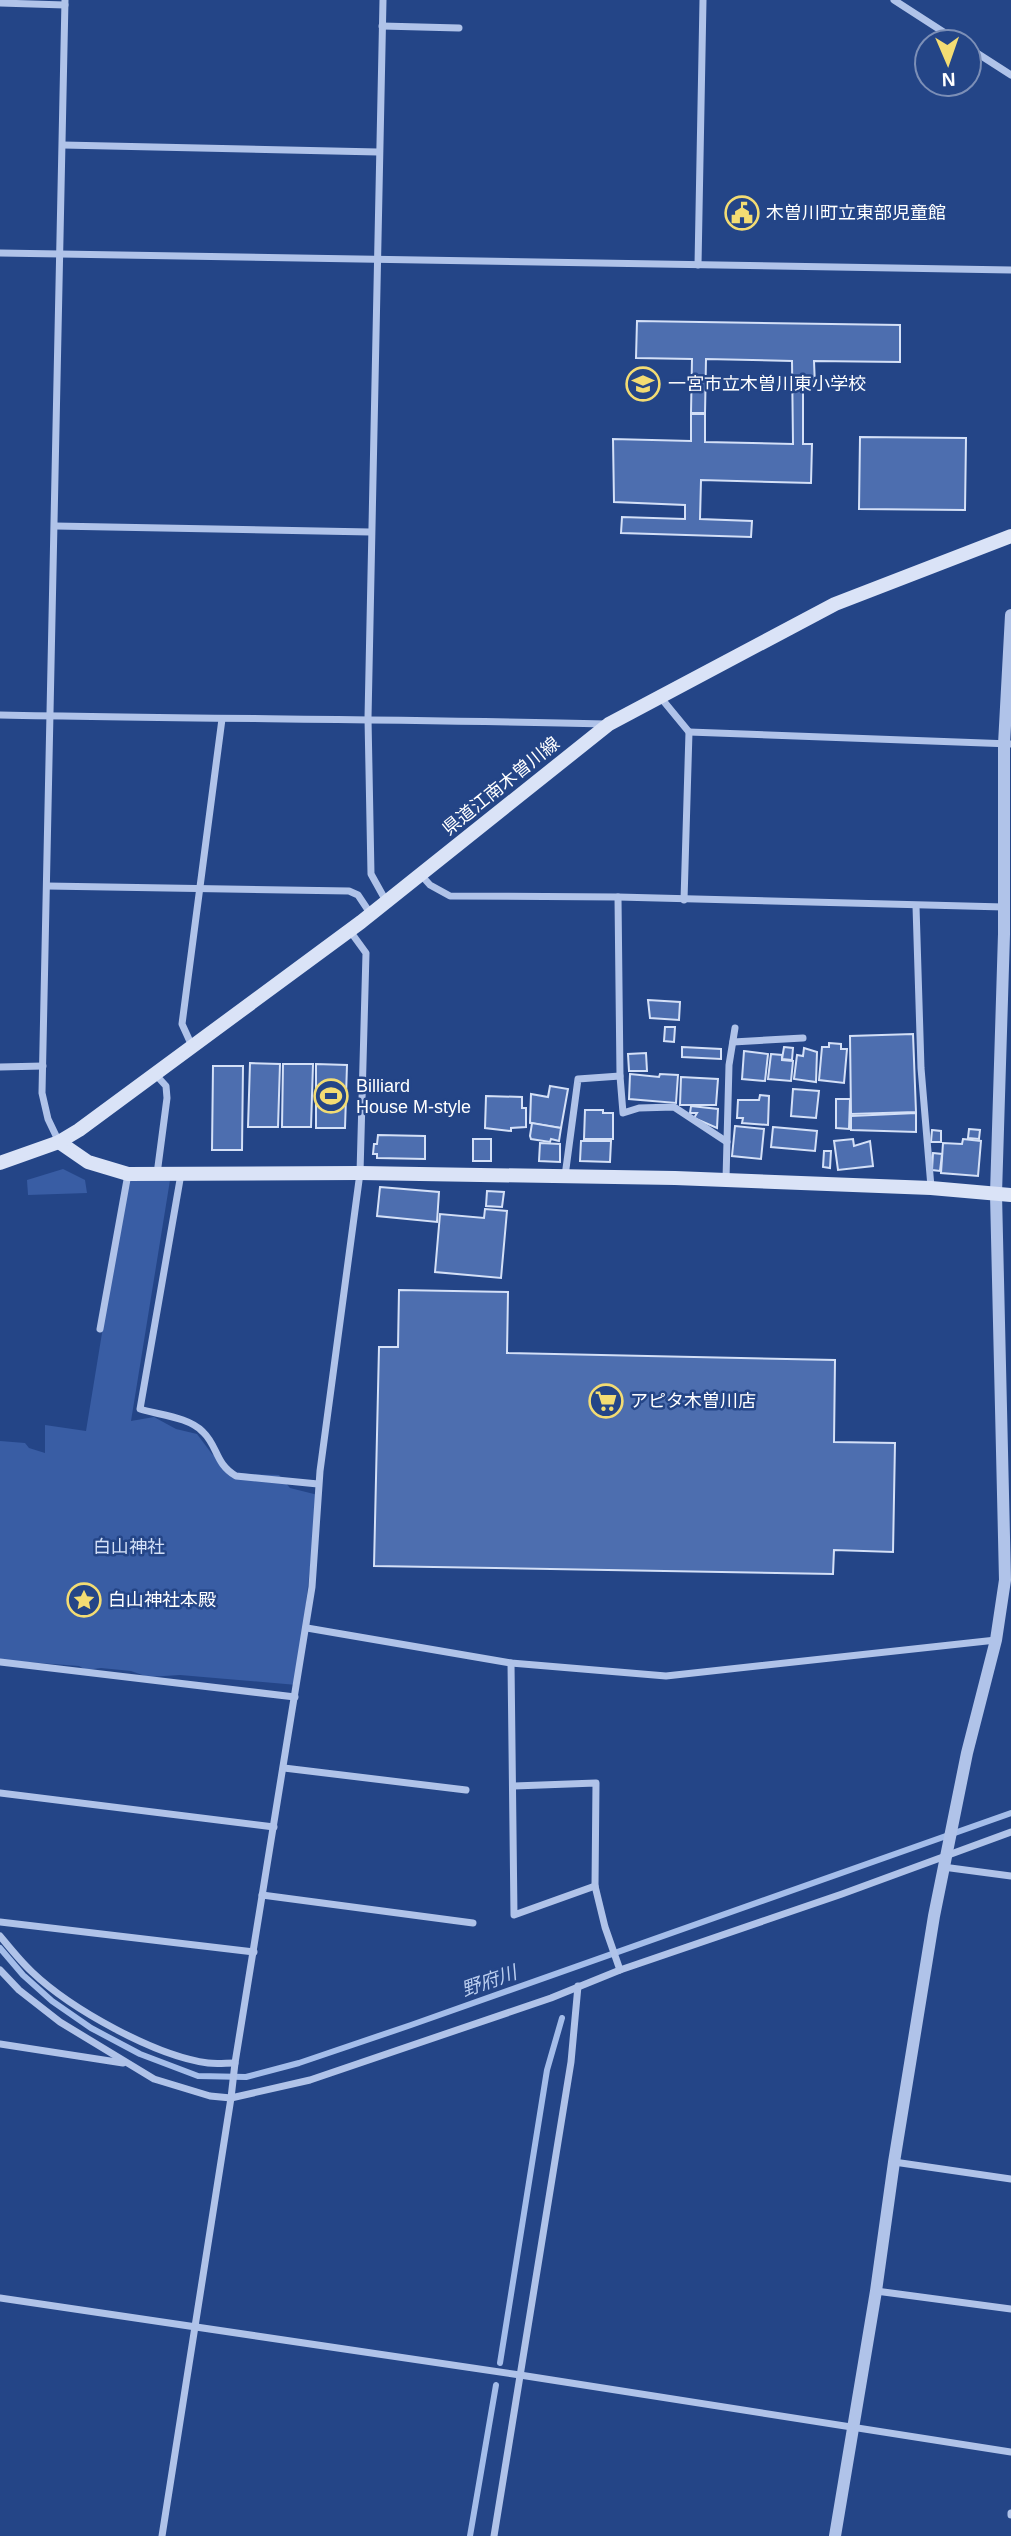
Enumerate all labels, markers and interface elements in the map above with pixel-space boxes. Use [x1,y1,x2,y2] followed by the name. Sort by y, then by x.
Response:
[913,28,983,98] north arrow
[941,69,956,90] text: N
[723,194,761,232] public building icon: 木曽川町立東部児童館
[766,203,946,223] place label: 木曽川町立東部児童館
[624,365,662,403] school or university icon: 一宮市立木曽川東小学校
[668,374,866,394] place label: 一宮市立木曽川東小学校
[439,733,563,839] street label: 県道江南木曽川線
[356,1076,471,1117] place label: Billiard House M-style
[312,1077,350,1115] sports icon: Billiard House M-style
[587,1382,625,1420] supermarket icon: アピタ木曽川店
[630,1391,756,1411] place label: アピタ木曽川店
[93,1537,165,1557] park label: 白山神社
[65,1581,103,1619] place icon: 白山神社本殿
[108,1590,216,1610] place label: 白山神社本殿
[459,1961,521,2000] water label: 野府川

